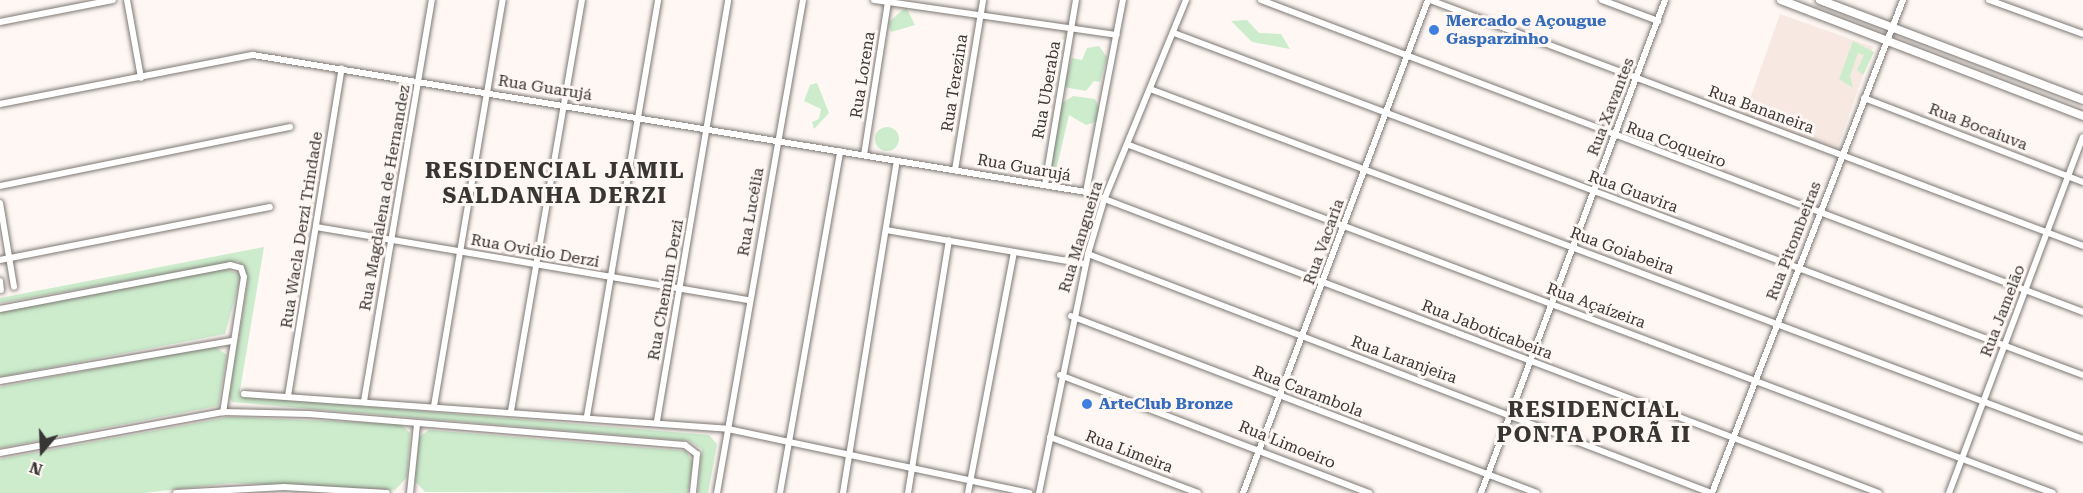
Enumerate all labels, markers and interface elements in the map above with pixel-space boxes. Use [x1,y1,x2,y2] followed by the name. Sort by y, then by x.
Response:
[1446,11,1606,49] place label: Mercado e Açougue Gasparzinho
[1427,23,1441,37] marker: Mercado e Açougue Gasparzinho
[847,30,879,120] street label: Rua Lorena
[938,33,972,133] street label: Rua Terezina
[1029,39,1065,141] street label: Rua Uberaba
[1583,55,1639,159] street label: Rua Xavantes
[497,71,593,105] street label: Rua Guarujá
[1706,82,1816,138] street label: Rua Bananeira
[356,84,414,312] street label: Rua Magdalena de Hernandez
[1926,99,2030,155] street label: Rua Bocaiuva
[1623,118,1729,172] street label: Rua Coqueiro
[277,130,327,330] street label: Rua Wacla Derzi Trindade
[976,150,1072,186] street label: Rua Guarujá
[425,157,685,208] district label: RESIDENCIAL JAMIL SALDANHA DERZI
[734,166,768,258] street label: Rua Lucélia
[1586,167,1680,217] street label: Rua Guavira
[1055,179,1107,295] street label: Rua Mangueira
[1762,179,1826,303] street label: Rua Pitombeiras
[1300,196,1348,288] street label: Rua Vacaria
[644,218,688,362] street label: Rua Chemim Derzi
[1567,223,1677,279] street label: Rua Goiabeira
[469,230,601,272] street label: Rua Ovidio Derzi
[1977,262,2029,360] street label: Rua Jamelão
[1544,279,1648,333] street label: Rua Açaízeira
[1419,296,1555,364] street label: Rua Jaboticabeira
[1348,332,1460,388] street label: Rua Laranjeira
[1250,362,1366,422] street label: Rua Carambola
[1099,394,1233,414] place label: ArteClub Bronze
[1497,396,1691,448] district label: RESIDENCIAL PONTA PORÃ II
[1080,397,1094,411] marker: ArteClub Bronze
[1236,417,1338,473] street label: Rua Limoeiro
[12,421,72,481] north arrow
[1083,427,1175,477] street label: Rua Limeira
[27,458,45,479] text: N

